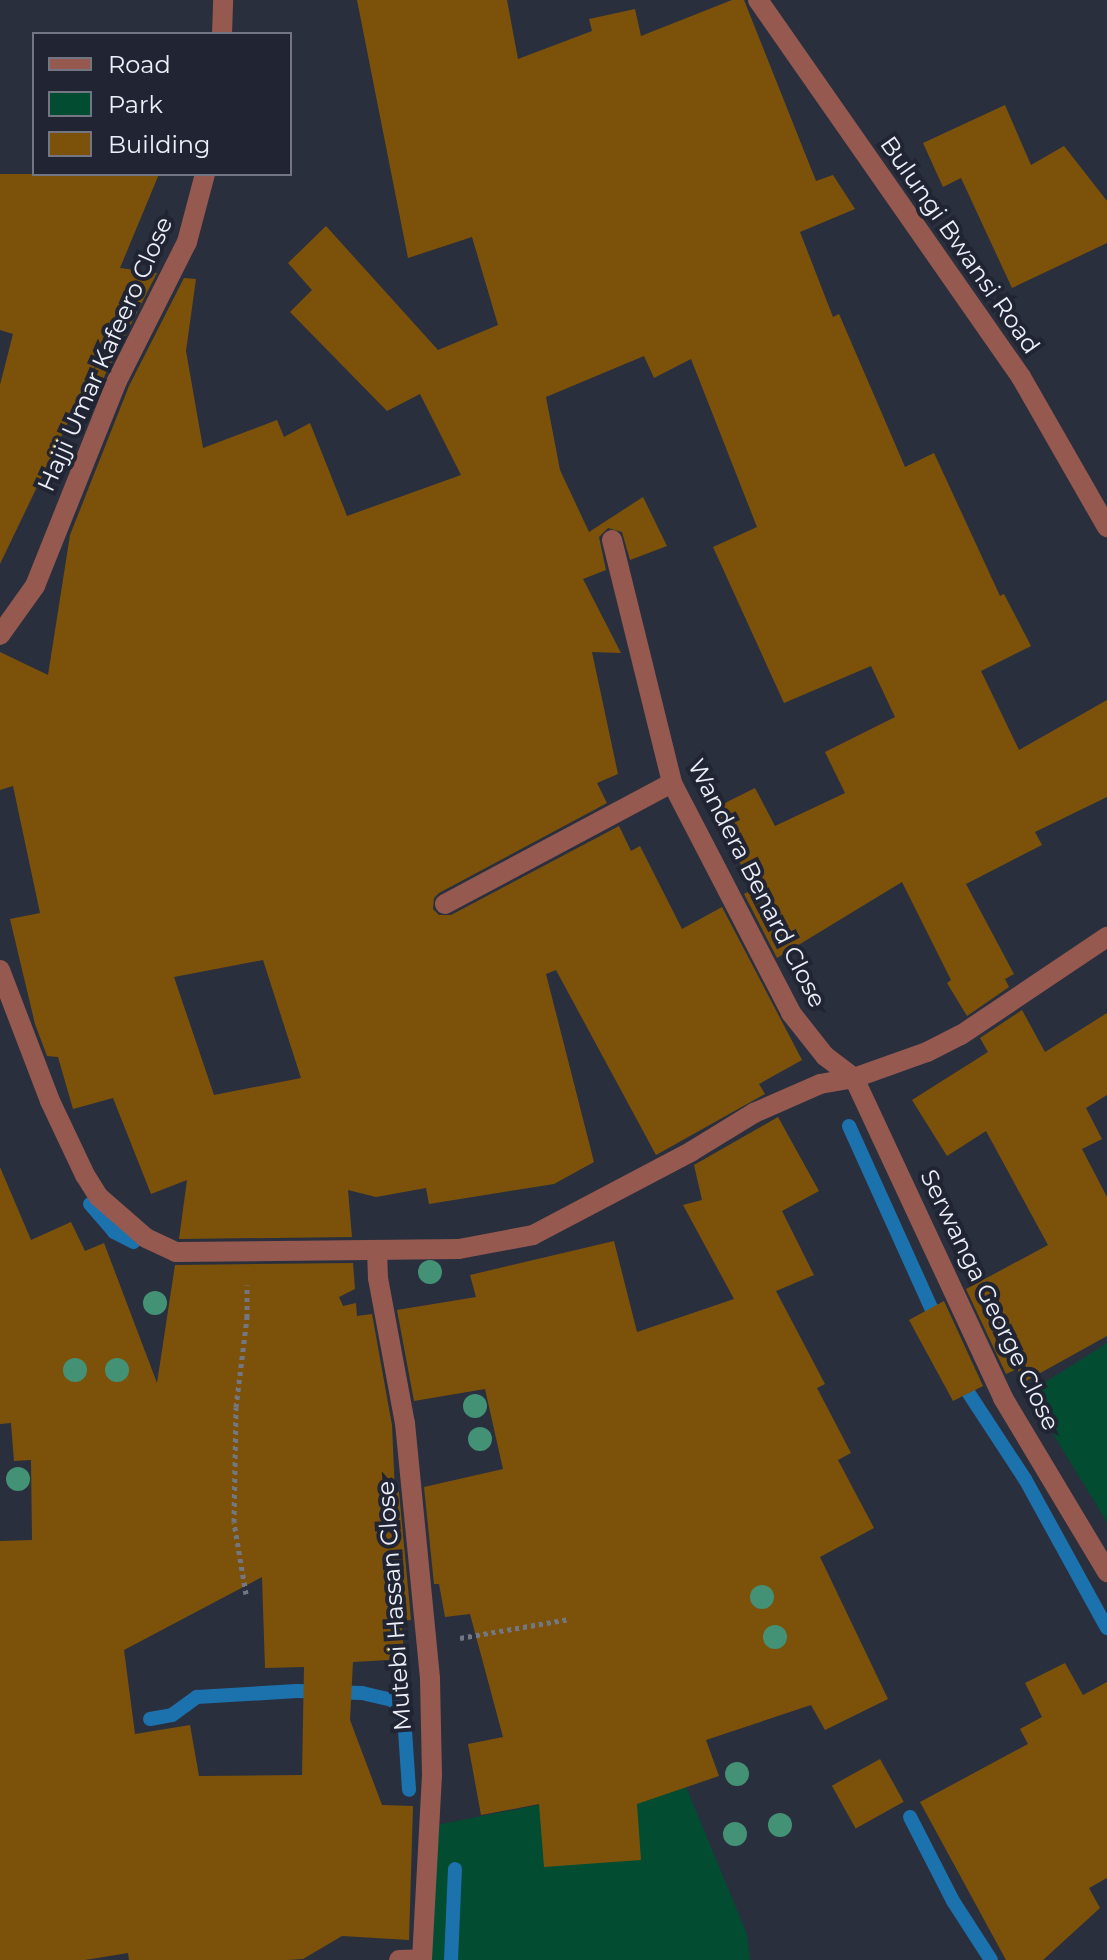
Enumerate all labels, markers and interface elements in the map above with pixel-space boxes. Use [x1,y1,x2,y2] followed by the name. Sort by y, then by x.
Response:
[32,32,292,176] legend
[108,50,171,79] text: Road
[108,90,163,119] text: Park
[108,130,211,159] text: Building
[874,131,1046,359] street label: Bulungi Bwansi Road
[31,212,179,496] street label: Hajji Umar Kafeero Close
[682,754,832,1012] street label: Wandera Benard Close
[914,1165,1066,1435] street label: Serwanga George Close
[371,1480,417,1732] street label: Mutebi Hassan Close

